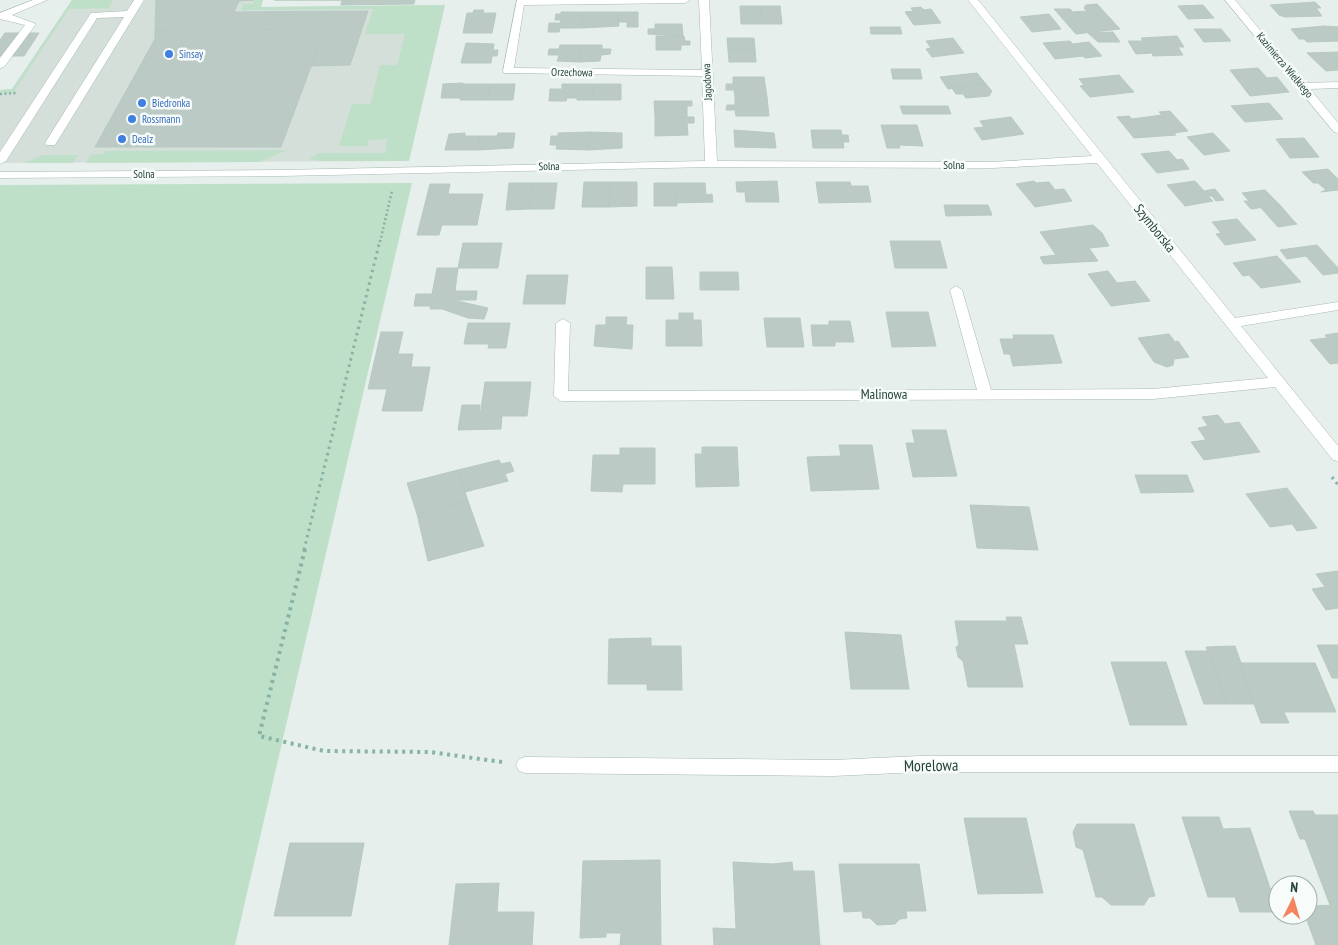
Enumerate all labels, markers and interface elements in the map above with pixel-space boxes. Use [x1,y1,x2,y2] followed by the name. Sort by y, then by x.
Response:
[1254,29,1317,101] street label: Kazimierza Wielkiego
[179,47,204,61] place label: Sinsay
[163,48,175,60] marker: Sinsay
[699,63,715,102] street label: Jagodowa
[551,65,593,79] street label: Orzechowa
[152,96,190,110] place label: Biedronka
[136,97,148,109] marker: Biedronka
[142,112,180,126] place label: Rossmann
[126,113,138,125] marker: Rossmann
[132,132,153,146] place label: Dealz
[116,133,128,145] marker: Dealz
[943,158,965,172] street label: Solna
[538,159,560,173] street label: Solna
[133,167,155,181] street label: Solna
[1130,200,1180,256] street label: Szymborska
[861,385,907,403] street label: Malinowa
[904,755,958,775] street label: Morelowa
[1268,875,1318,925] north arrow
[1290,878,1299,896] text: N

